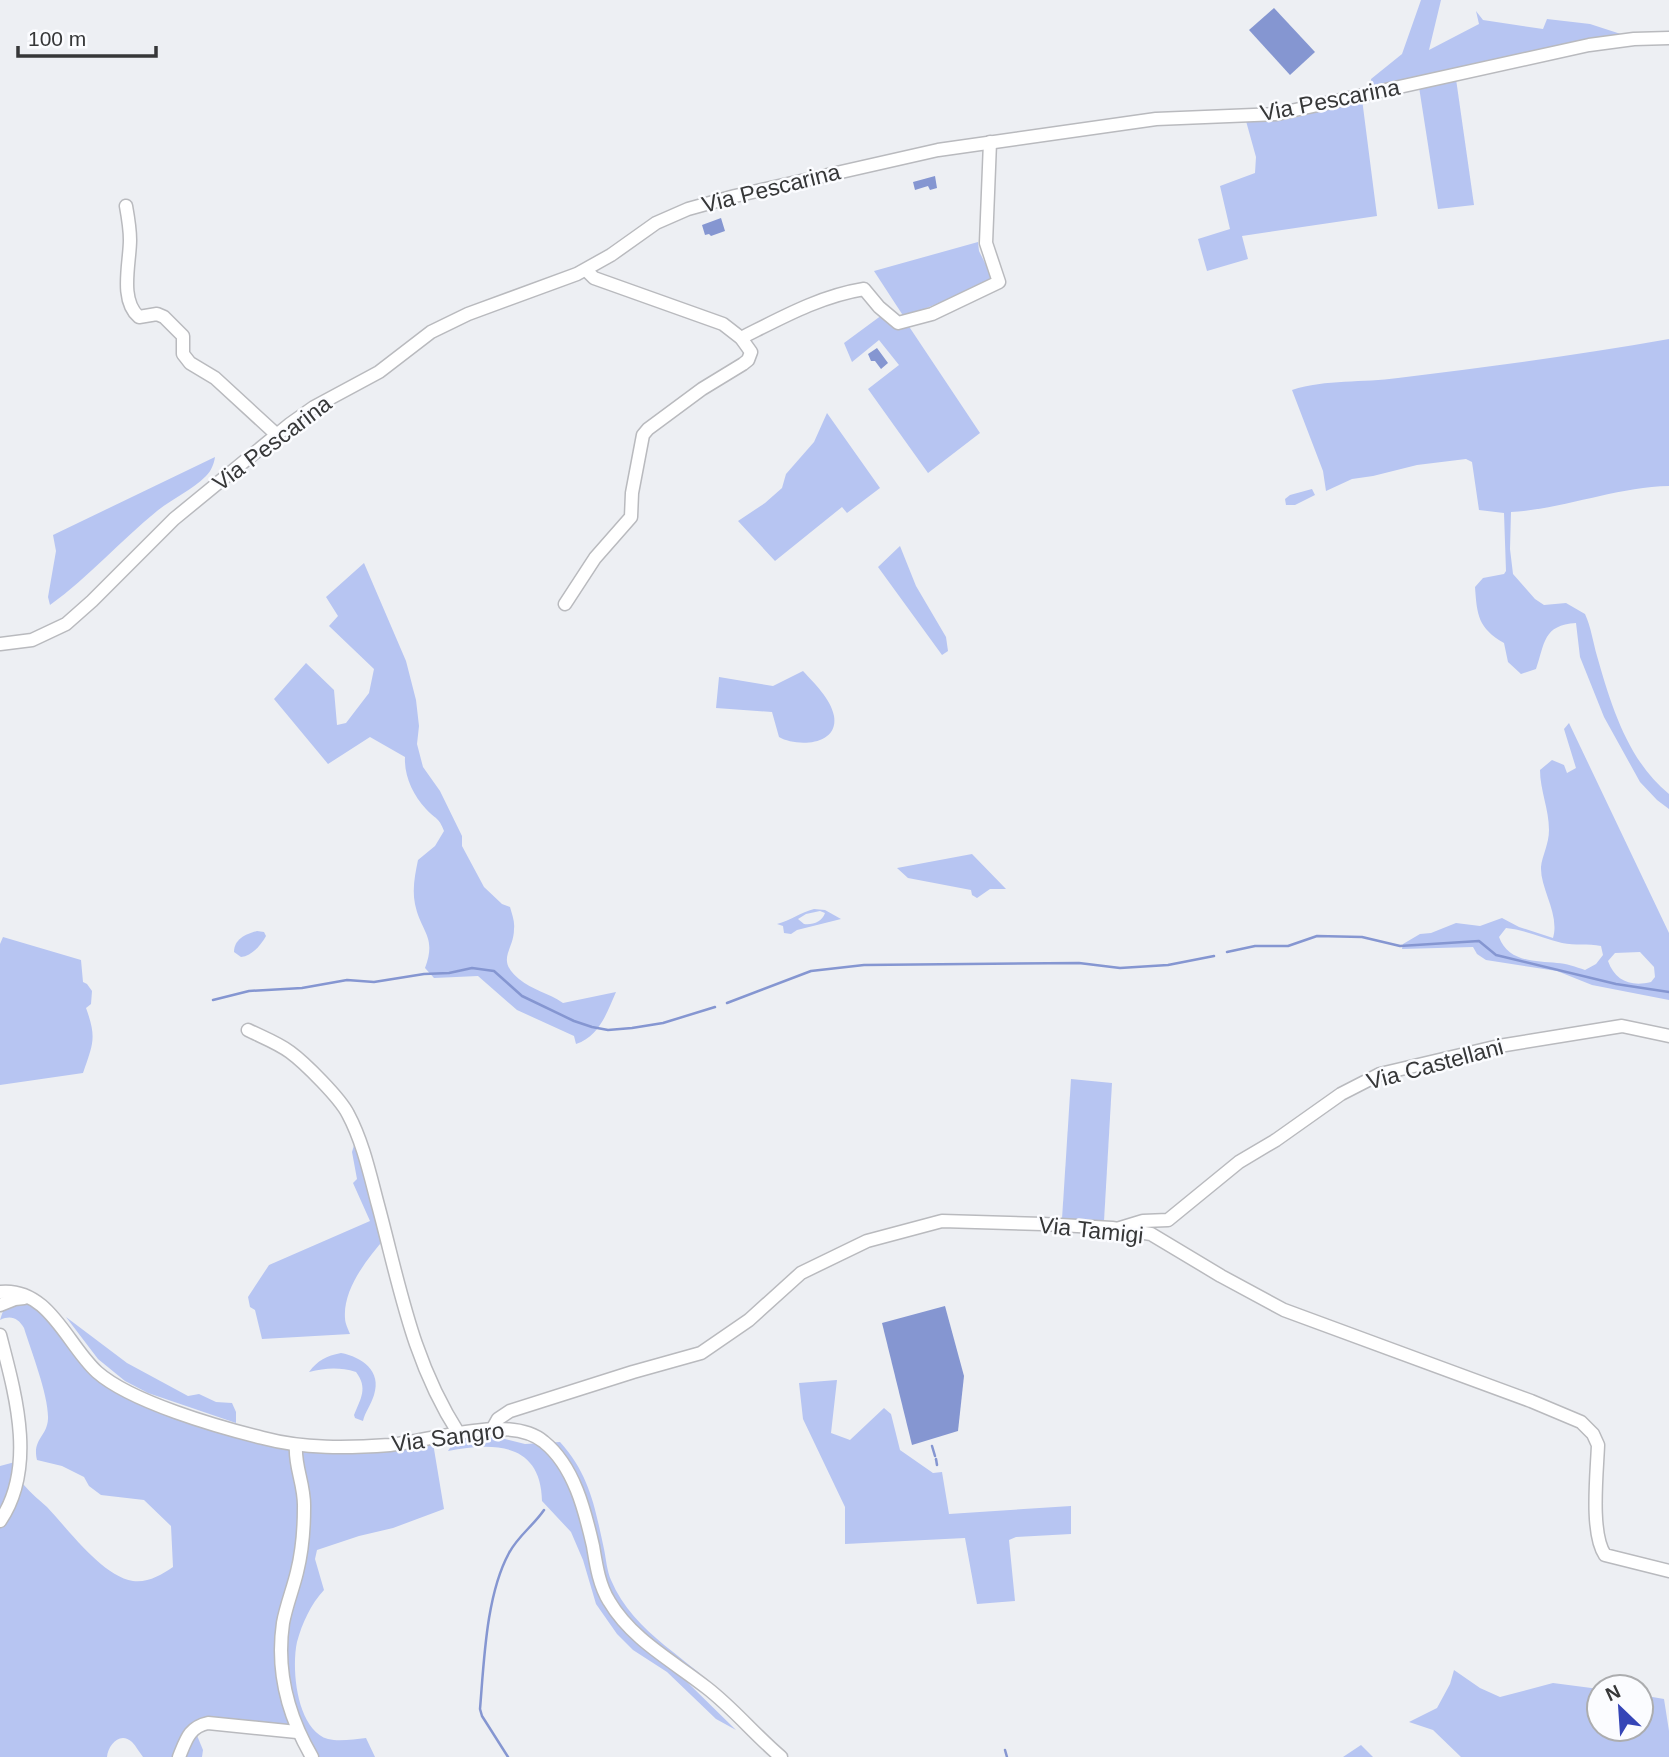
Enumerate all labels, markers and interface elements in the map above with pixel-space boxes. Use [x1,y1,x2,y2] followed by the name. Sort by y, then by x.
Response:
[18,14,156,58] scale bar
[28,27,86,50] text: 100 m
[1258,74,1402,126] street label: Via Pescarina
[699,158,843,218] street label: Via Pescarina
[208,390,336,496] street label: Via Pescarina
[1364,1033,1506,1095] street label: Via Castellani
[1037,1212,1145,1248] street label: Via Tamigi
[390,1417,506,1457] street label: Via Sangro
[1585,1673,1655,1743] north arrow
[1602,1681,1624,1705] text: N

